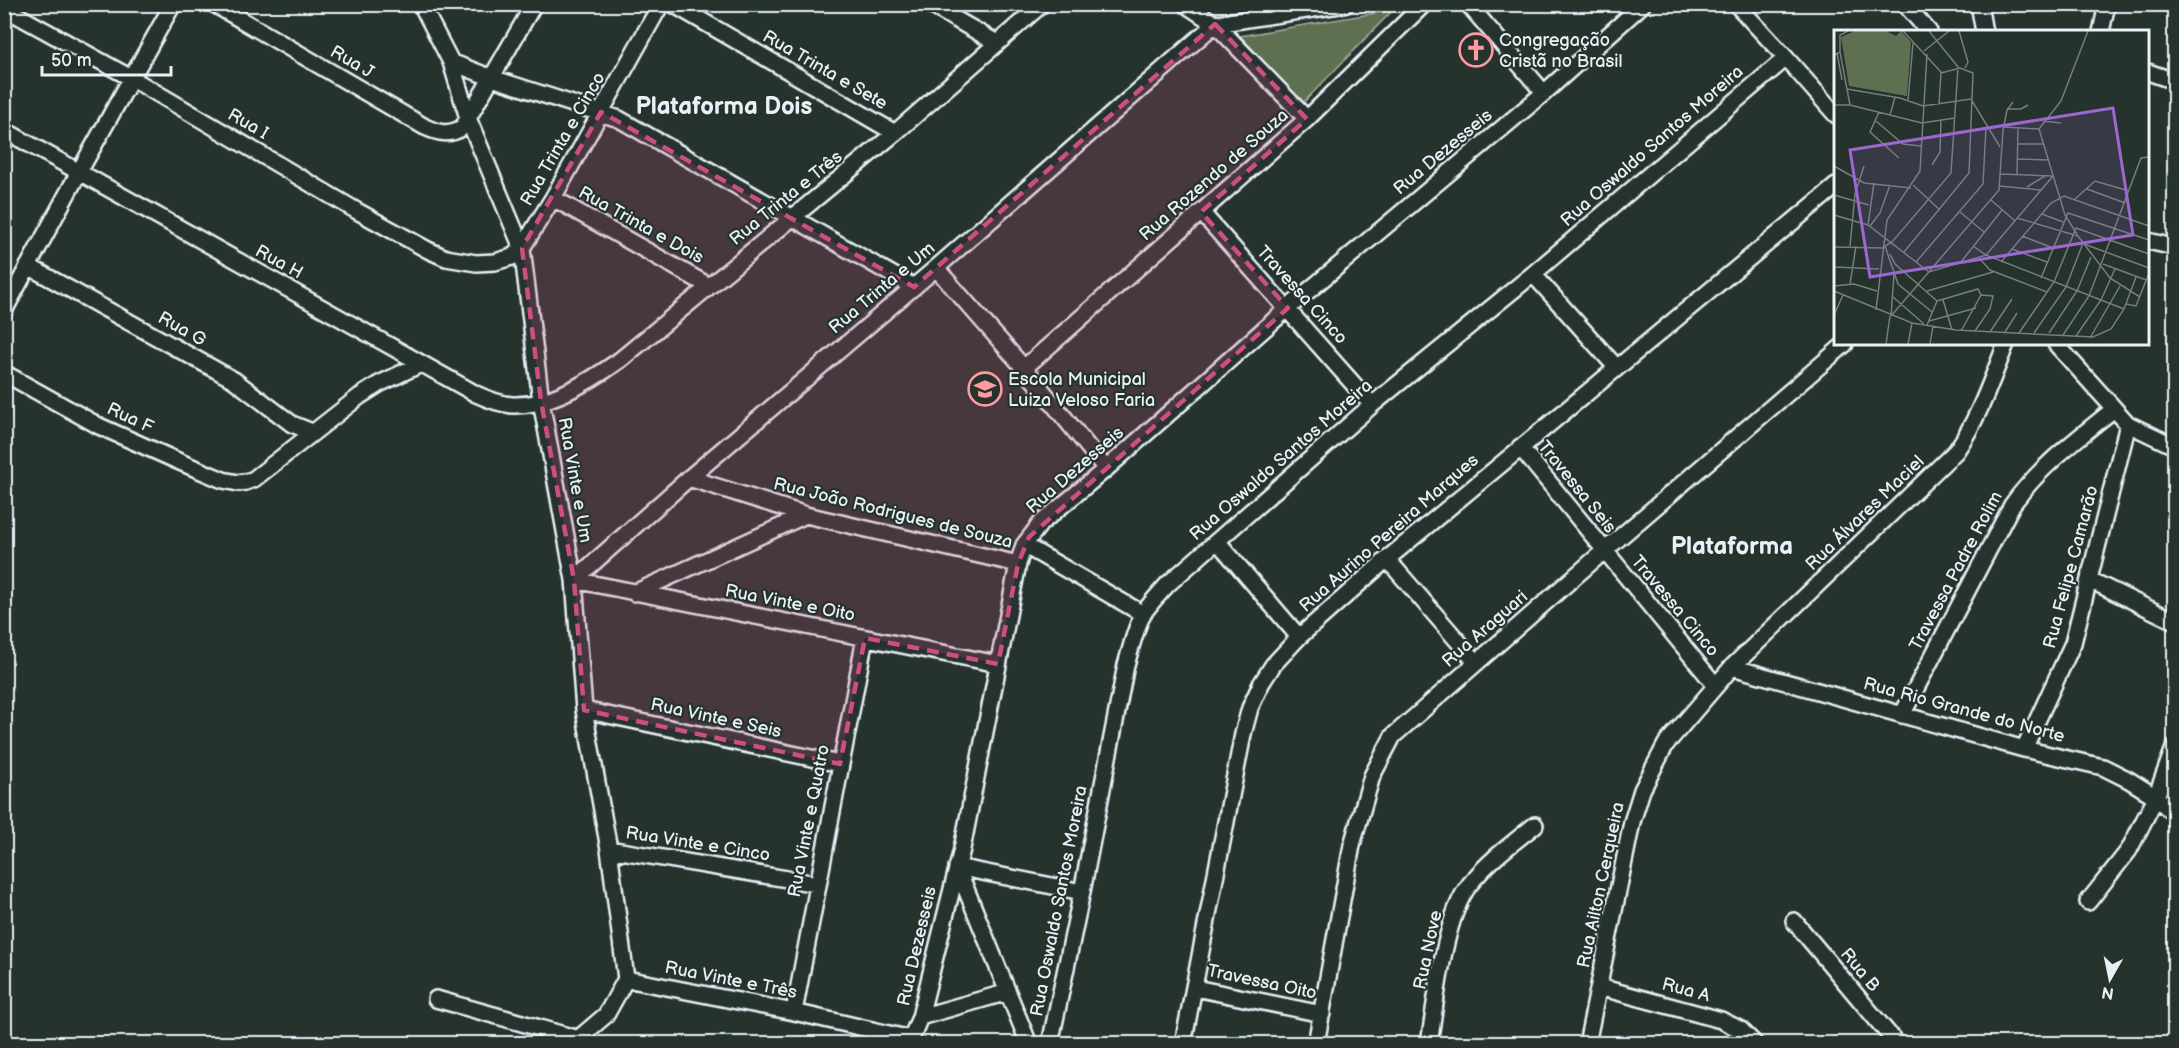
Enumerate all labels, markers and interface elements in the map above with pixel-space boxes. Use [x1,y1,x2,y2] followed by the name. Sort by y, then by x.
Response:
[759,26,891,114] street label: Rua Trinta e Sete
[1499,30,1623,72] place label: Congregação Cristã no Brasil
[1834,30,2149,345] inset map
[1458,32,1494,68] church icon: Congregação Cristã no Brasil
[42,39,171,77] scale bar
[327,41,378,83] street label: Rua J
[51,50,92,71] text: 50 m
[1557,61,1747,231] street label: Rua Oswaldo Santos Moreira
[516,69,610,209] street label: Rua Trinta e Cinco
[636,92,812,121] district label: Plataforma Dois
[224,104,272,144] street label: Rua I
[1135,105,1293,245] street label: Rua Rozendo de Souza
[1390,105,1497,199] street label: Rua Dezesseis
[725,146,847,250] street label: Rua Trinta e Três
[575,182,707,268] street label: Rua Trinta e Dois
[825,238,939,338] street label: Rua Trinta e Um
[252,240,306,284] street label: Rua H
[1252,241,1352,349] street label: Travessa Cinco
[154,307,210,351] street label: Rua G
[1008,369,1155,411] place label: Escola Municipal Luiza Veloso Faria
[967,371,1003,407] school or university icon: Escola Municipal Luiza Veloso Faria
[1186,375,1376,545] street label: Rua Oswaldo Santos Moreira
[104,398,157,438] street label: Rua F
[554,416,596,544] street label: Rua Vinte e Um
[1022,422,1128,518] street label: Rua Dezesseis
[1533,437,1621,537] street label: Travessa Seis
[1295,450,1483,616] street label: Rua Aurino Pereira Marques
[1800,450,1929,575] street label: Rua Álvares Maciel
[771,473,1015,553] street label: Rua João Rodrigues de Souza
[2039,483,2103,651] street label: Rua Felipe Camarão
[1905,488,2007,654] street label: Travessa Padre Rolim
[1671,532,1793,561] district label: Plataforma
[1627,551,1723,661] street label: Travessa Cinco
[723,580,857,626] street label: Rua Vinte e Oito
[1438,586,1532,672] street label: Rua Araguari
[1861,673,2067,747] street label: Rua Rio Grande do Norte
[649,694,783,742] street label: Rua Vinte e Seis
[784,743,834,899] street label: Rua Vinte e Quatro
[1026,784,1092,1018] street label: Rua Oswaldo Santos Moreira
[1573,800,1629,970] street label: Rua Ailton Cerqueira
[624,822,772,866] street label: Rua Vinte e Cinco
[893,884,941,1008] street label: Rua Dezesseis
[1409,908,1447,992] street label: Rua Nove
[1836,944,1884,996] street label: Rua B
[2080,949,2140,1009] north arrow
[663,957,799,1003] street label: Rua Vinte e Três
[1205,960,1319,1004] street label: Travessa Oito
[1660,974,1712,1006] street label: Rua A
[2100,982,2115,1003] text: N

